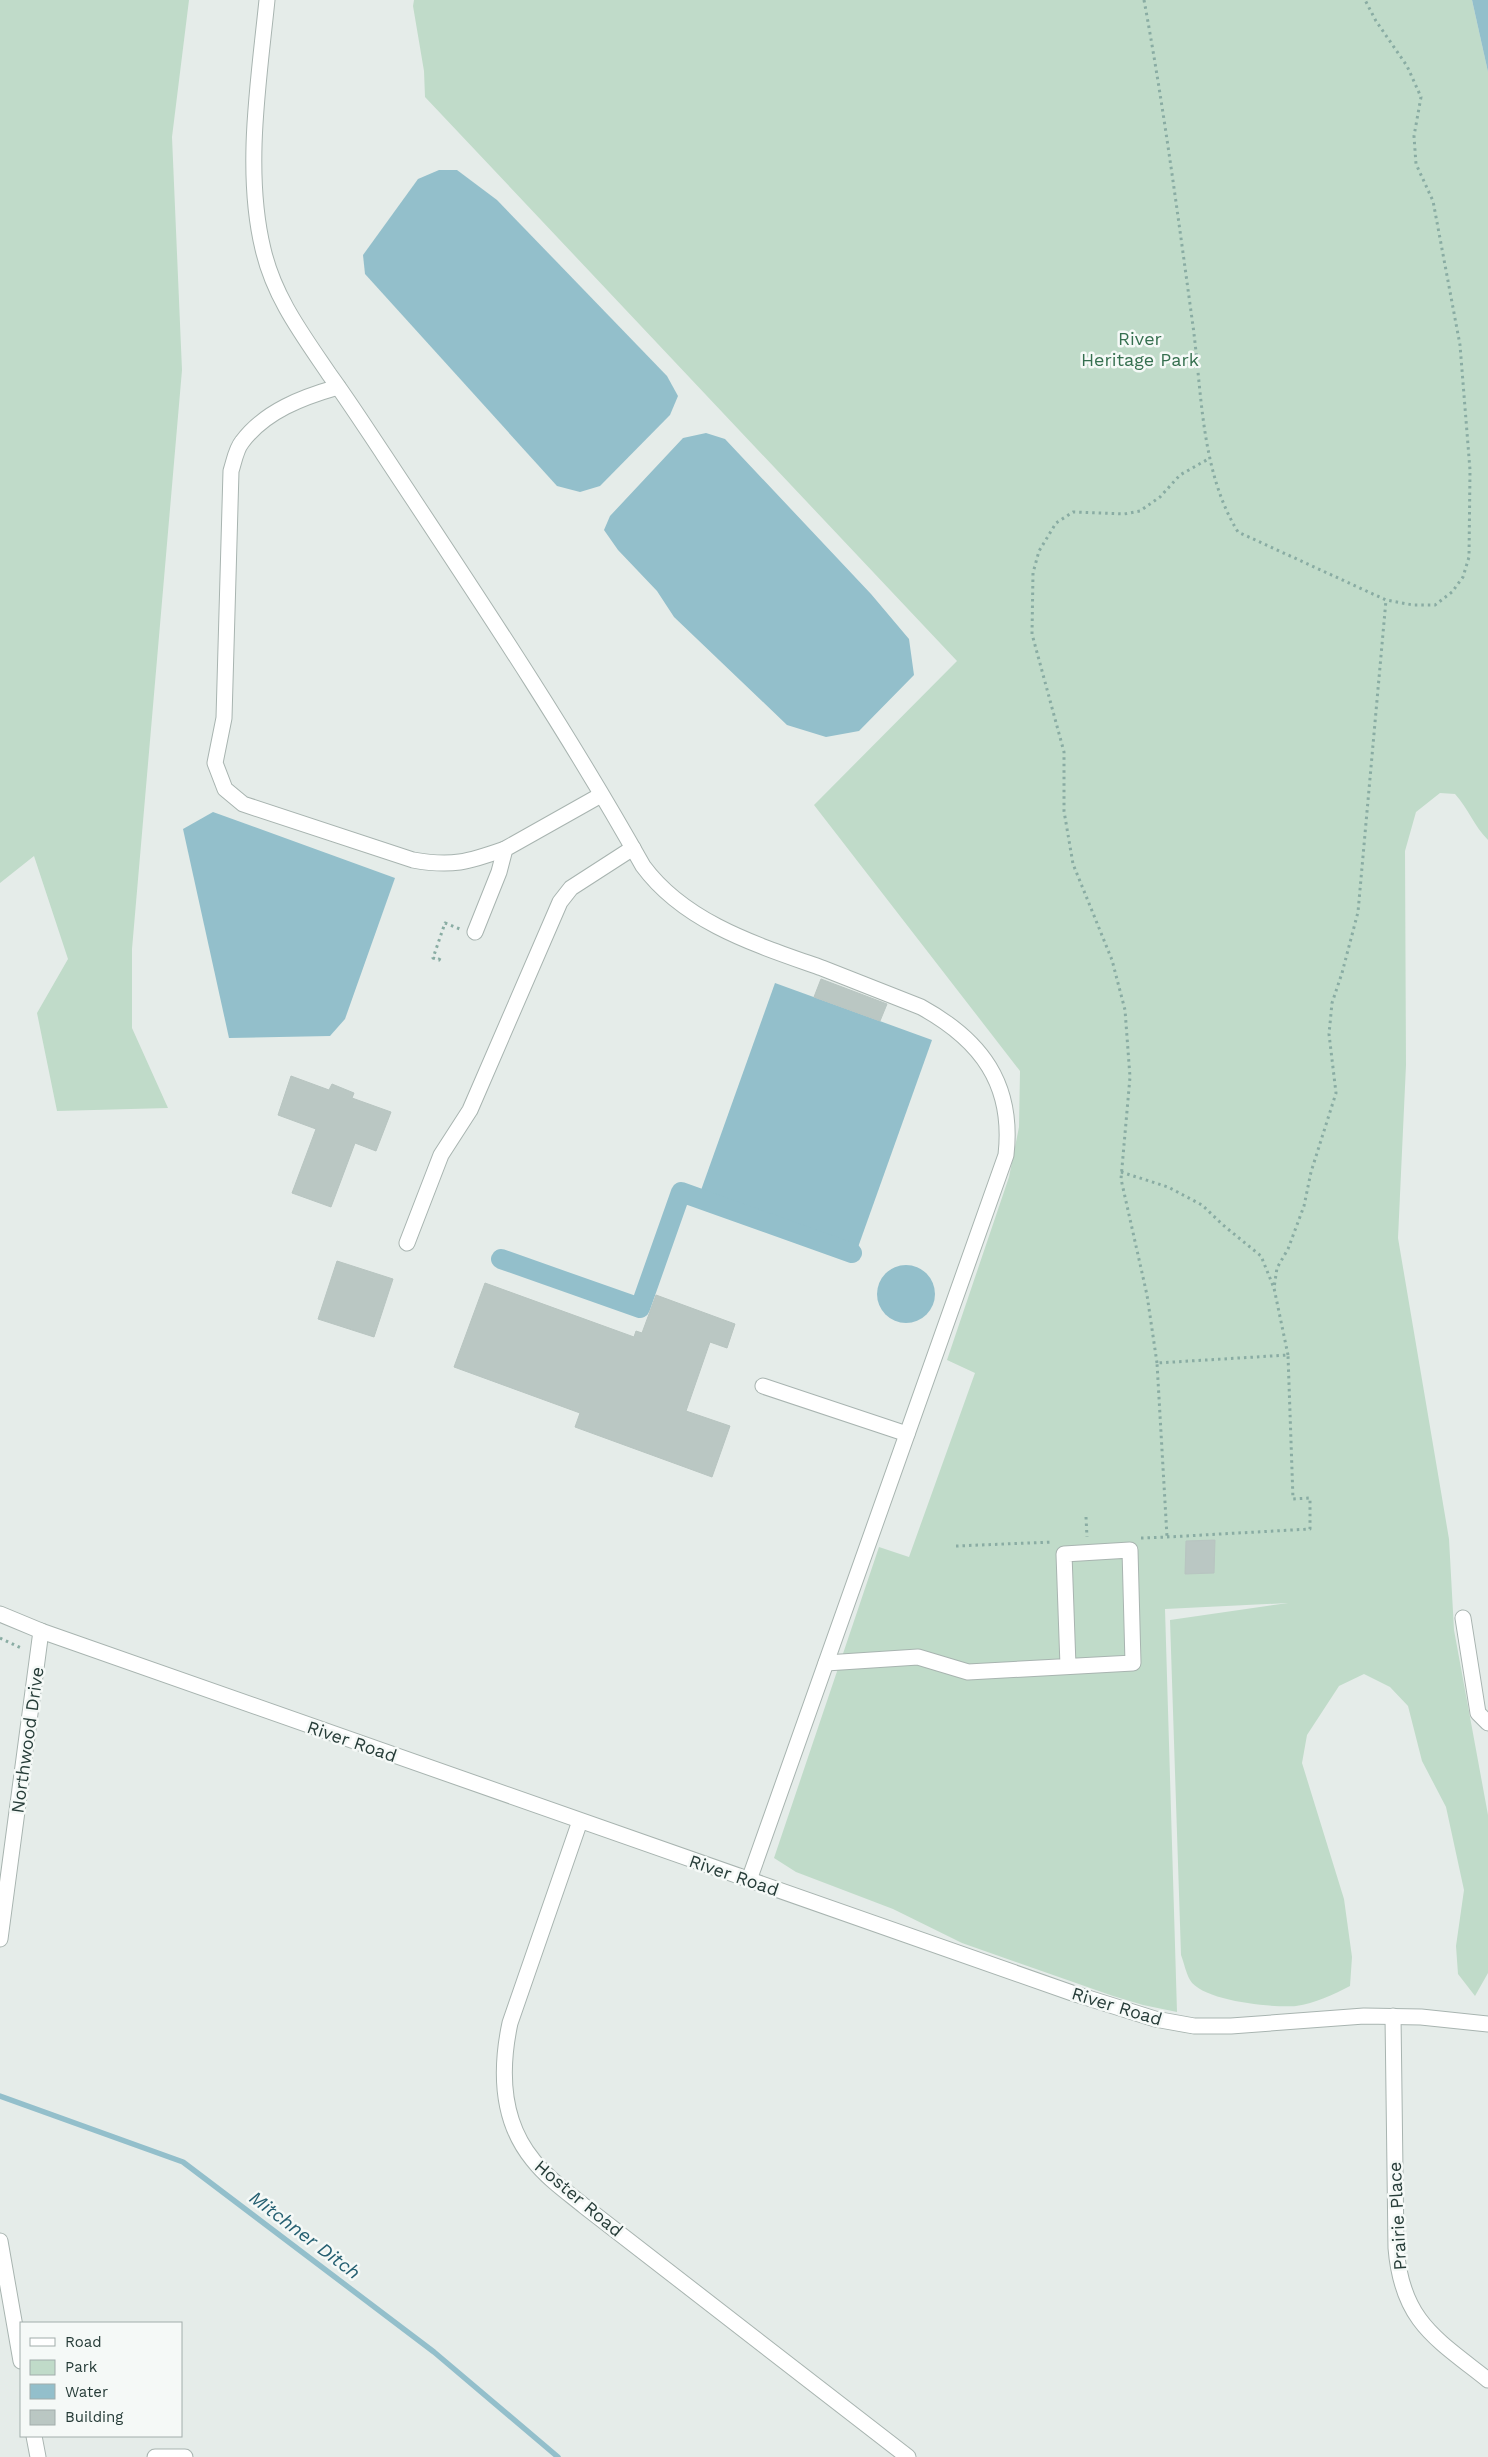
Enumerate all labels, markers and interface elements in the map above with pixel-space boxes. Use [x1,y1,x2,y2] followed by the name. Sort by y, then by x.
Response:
[1081,328,1199,370] park label: River Heritage Park
[6,1665,48,1815] street label: Northwood Drive
[304,1716,400,1766] street label: River Road
[686,1850,782,1900] street label: River Road
[1069,1982,1165,2030] street label: River Road
[531,2155,627,2241] street label: Hoster Road
[1384,2161,1410,2271] street label: Prairie Place
[245,2186,365,2284] water label: Mitchner Ditch
[20,2322,182,2437] legend
[65,2333,102,2351] text: Road
[65,2358,98,2376] text: Park
[65,2383,108,2401] text: Water
[65,2408,123,2426] text: Building

